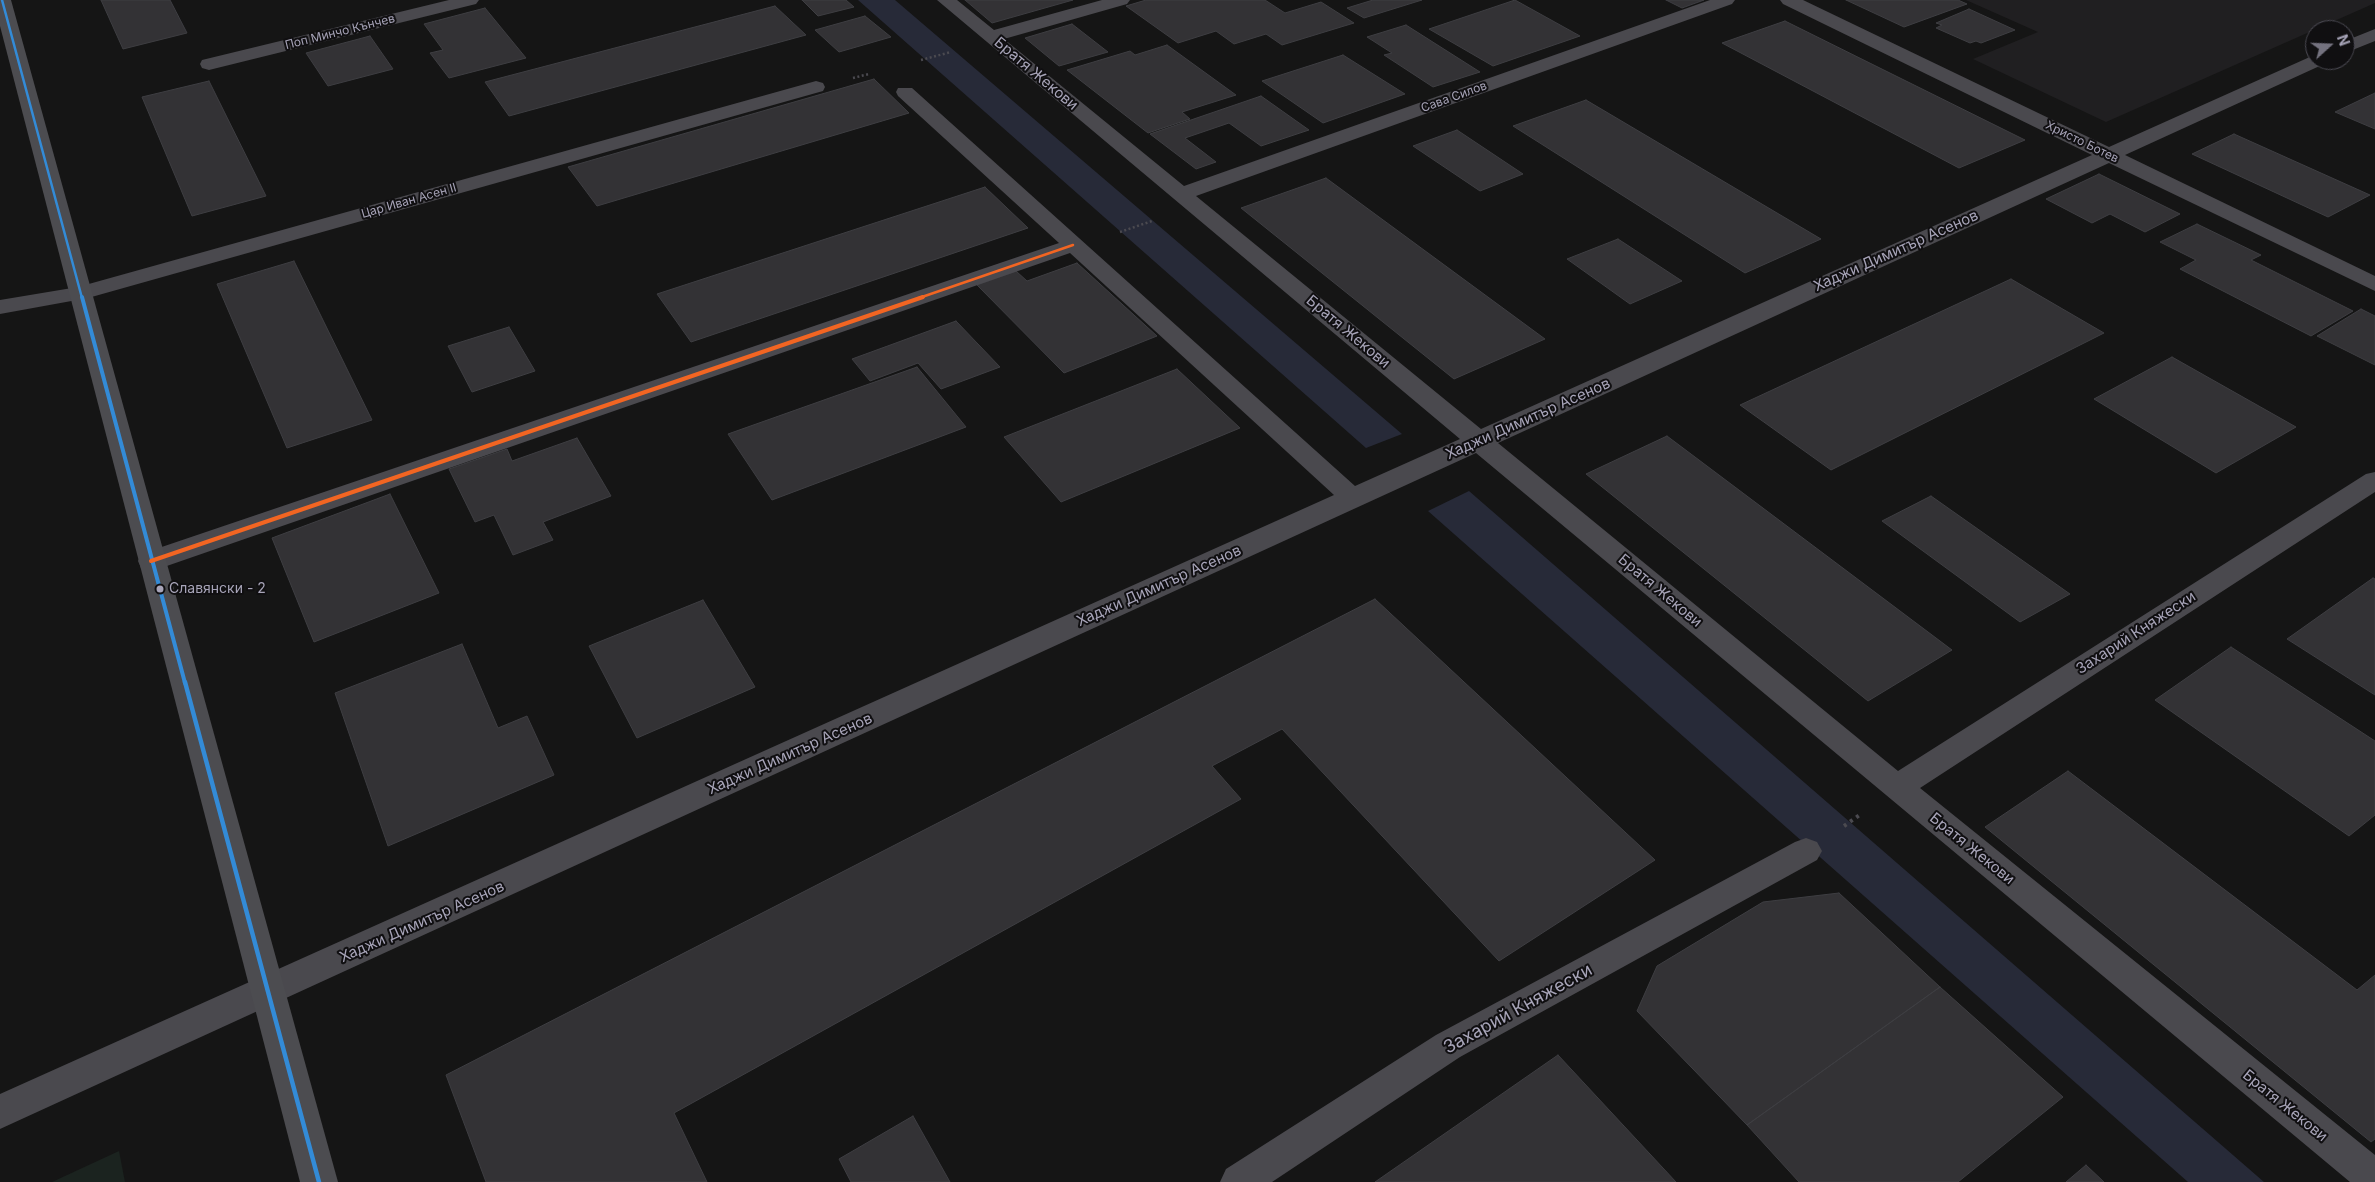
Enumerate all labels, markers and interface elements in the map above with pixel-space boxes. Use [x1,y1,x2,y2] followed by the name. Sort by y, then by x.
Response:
[284,11,396,53] street label: Поп Минчо Кънчев
[2305,20,2355,70] north arrow
[2334,32,2353,48] text: N
[990,34,1082,114] street label: Братя Жекови
[1419,78,1489,116] street label: Сава Силов
[2043,118,2121,166] street label: Христо Ботев
[360,181,458,221] street label: Цар Иван Асен II
[1811,207,1981,295] street label: Хаджи Димитър Асенов
[1302,292,1394,372] street label: Братя Жекови
[1443,375,1613,463] street label: Хаджи Димитър Асенов
[1074,542,1244,630] street label: Хаджи Димитър Асенов
[1614,551,1706,631] street label: Братя Жекови
[169,581,266,597] place label: Славянски - 2
[155,584,165,594] marker: Славянски - 2
[2073,588,2199,678] street label: Захарий Княжески
[705,710,875,798] street label: Хаджи Димитър Асенов
[1926,809,2018,889] street label: Братя Жекови
[337,878,507,966] street label: Хаджи Димитър Асенов
[1440,959,1596,1059] street label: Захарий Княжески
[2239,1066,2331,1146] street label: Братя Жекови

